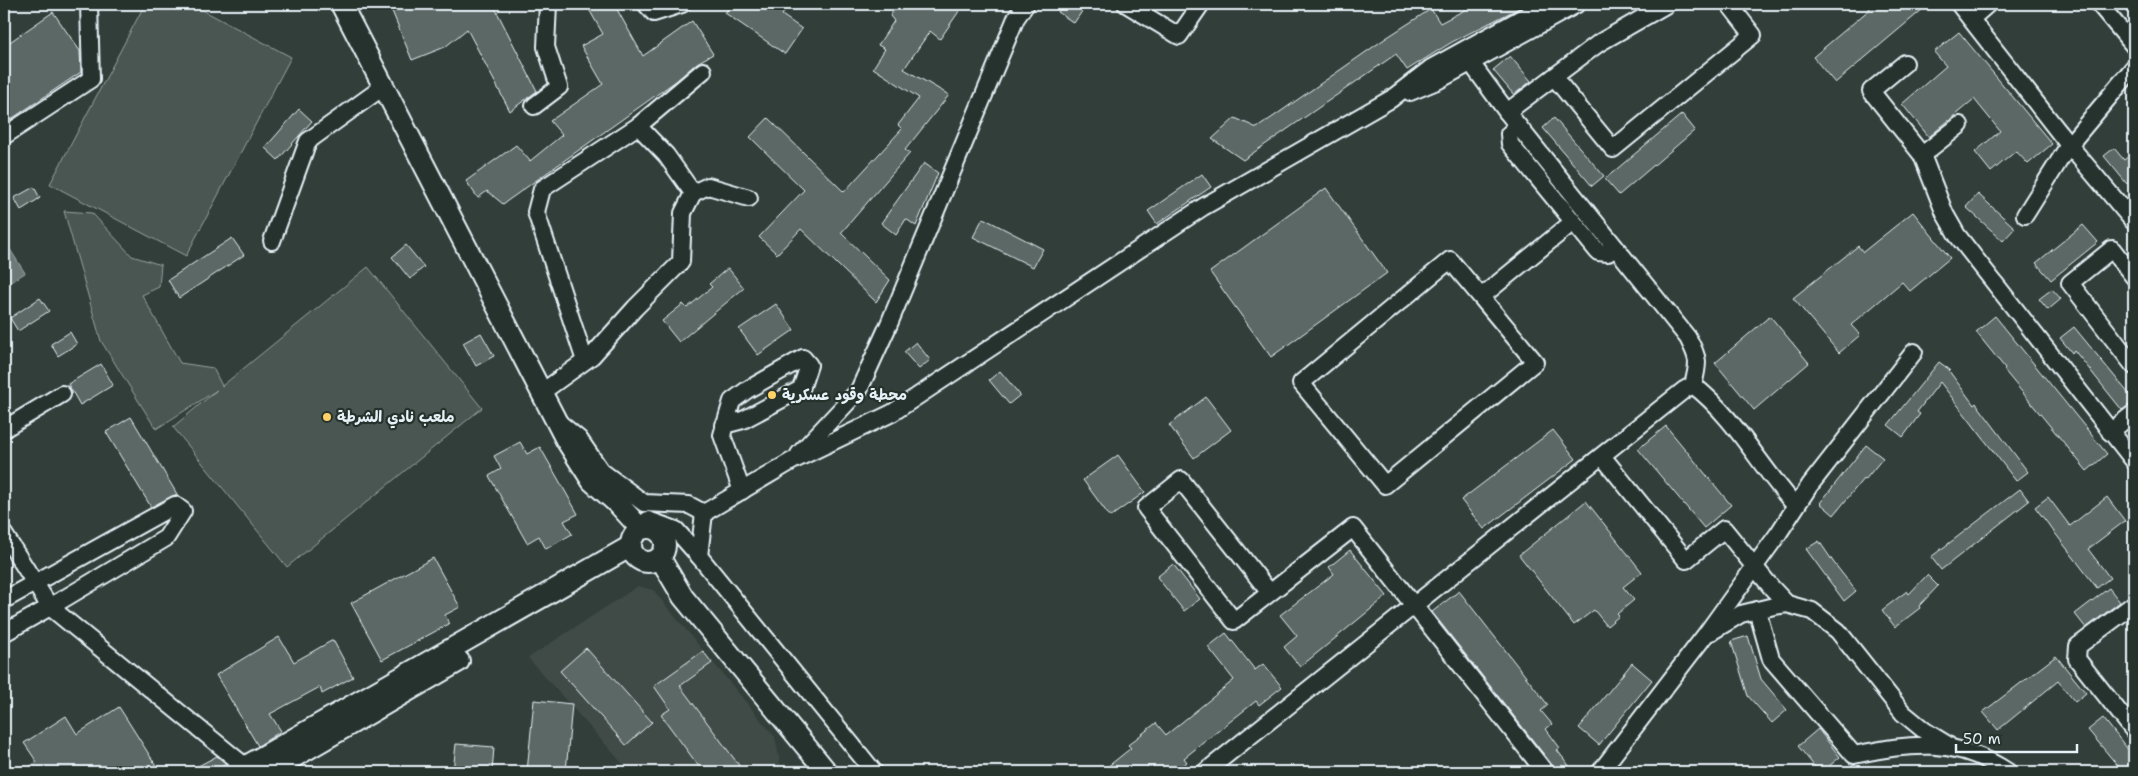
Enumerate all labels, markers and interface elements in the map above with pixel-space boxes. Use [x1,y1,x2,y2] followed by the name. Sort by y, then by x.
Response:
[782,385,907,405] place label: محطة وقود عسكرية
[766,389,778,401] marker: محطة وقود عسكرية
[337,407,455,429] place label: ملعب نادي الشرطة
[321,411,333,423] marker: ملعب نادي الشرطة
[1956,721,2077,753] scale bar
[1963,729,2001,749] text: 50 m

